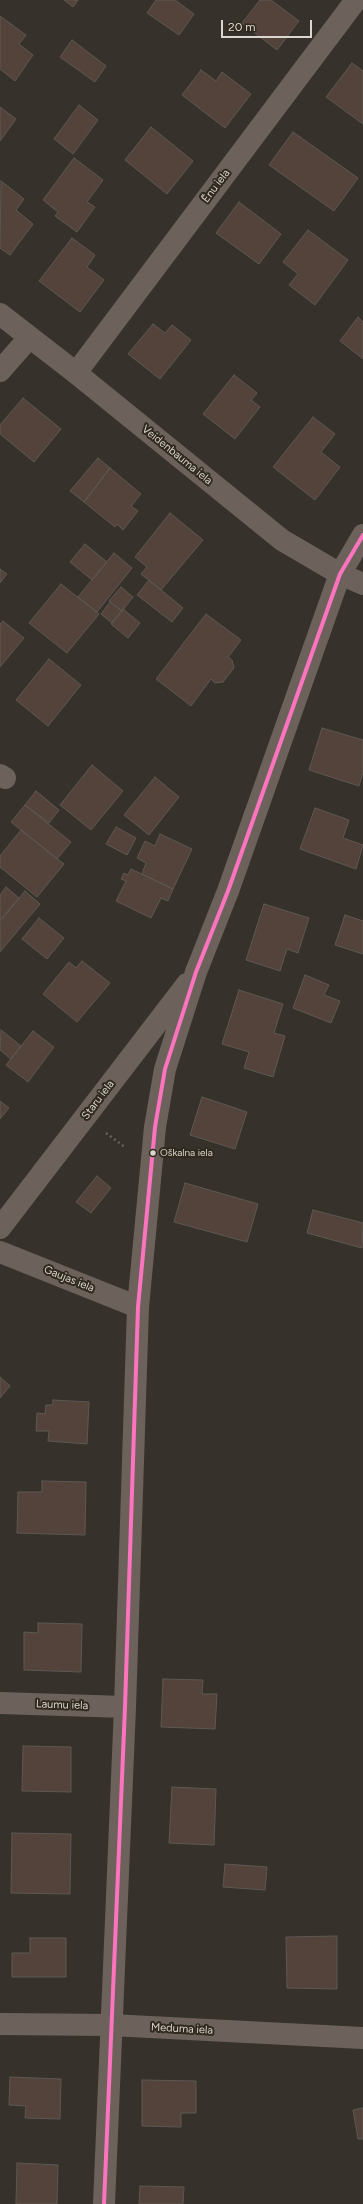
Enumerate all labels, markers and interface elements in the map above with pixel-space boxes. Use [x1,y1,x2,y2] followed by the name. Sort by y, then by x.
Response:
[223,12,314,38] scale bar
[228,20,256,34] text: 20 m
[199,167,233,205] street label: Ēnu iela
[139,423,215,487] street label: Veidenbauma iela
[79,1078,117,1122] street label: Staru iela
[160,1147,213,1159] place label: Oškalna iela
[148,1148,158,1158] marker: Oškalna iela
[42,1263,96,1295] street label: Gaujas iela
[36,1697,88,1713] street label: Laumu iela
[151,2021,213,2037] street label: Meduma iela

